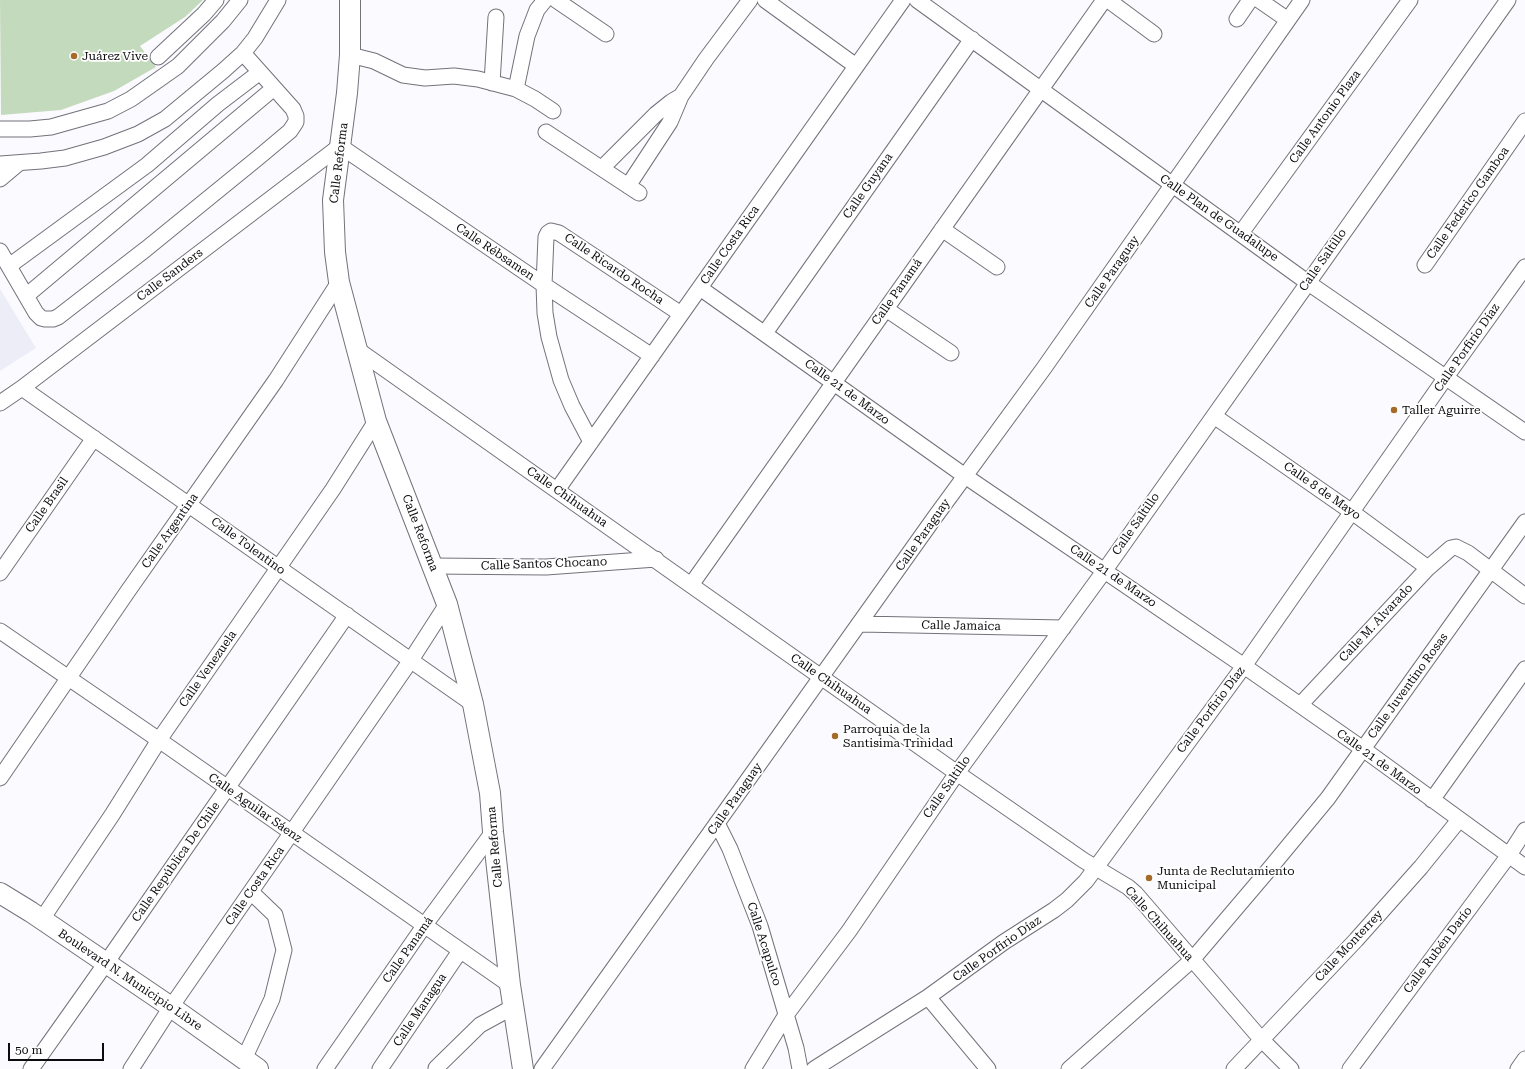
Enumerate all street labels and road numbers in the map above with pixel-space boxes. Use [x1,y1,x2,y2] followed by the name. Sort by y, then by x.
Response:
[1286,67,1364,167] street label: Calle Antonio Plaza
[327,122,351,204] street label: Calle Reforma
[1424,144,1512,262] street label: Calle Federico Gamboa
[840,150,896,222] street label: Calle Guyana
[1157,172,1281,264] street label: Calle Plan de Guadalupe
[697,203,763,287] street label: Calle Costa Rica
[453,220,537,284] street label: Calle Rébsamen
[1296,226,1350,294] street label: Calle Saltillo
[562,230,666,308] street label: Calle Ricardo Rocha
[1082,233,1142,311] street label: Calle Paraguay
[134,246,206,304] street label: Calle Sanders
[869,256,925,328] street label: Calle Panamá
[1431,301,1503,395] street label: Calle Porfirio Díaz
[802,356,892,428] street label: Calle 21 de Marzo
[1281,459,1363,523] street label: Calle 8 de Mayo
[524,464,610,530] street label: Calle Chihuahua
[23,474,71,536] street label: Calle Brasil
[1109,490,1163,558] street label: Calle Saltillo
[139,491,201,571] street label: Calle Argentina
[399,493,441,573] street label: Calle Reforma
[893,496,953,574] street label: Calle Paraguay
[208,514,288,578] street label: Calle Tolentino
[1067,542,1159,610] street label: Calle 21 de Marzo
[481,555,607,573] street label: Calle Santos Chocano
[1336,581,1416,665] street label: Calle M. Alvarado
[921,618,1001,634] street label: Calle Jamaica
[176,628,240,710] street label: Calle Venezuela
[1365,630,1451,742] street label: Calle Juventino Rosas
[788,651,874,717] street label: Calle Chihuahua
[1174,664,1248,756] street label: Calle Porfirio Díaz
[1334,726,1424,798] street label: Calle 21 de Marzo
[920,753,974,821] street label: Calle Saltillo
[705,760,765,838] street label: Calle Paraguay
[205,770,305,846] street label: Calle Aguilar Sáenz
[129,799,223,925] street label: Calle República De Chile
[484,806,506,888] street label: Calle Reforma
[222,844,288,928] street label: Calle Costa Rica
[1122,884,1196,964] street label: Calle Chihuahua
[744,900,784,988] street label: Calle Acapulco
[1401,904,1475,996] street label: Calle Rubén Darío
[1312,907,1386,985] street label: Calle Monterrey
[950,913,1044,985] street label: Calle Porfirio Díaz
[380,914,436,986] street label: Calle Panamá
[55,926,205,1034] street label: Boulevard N. Municipio Libre
[390,971,450,1049] street label: Calle Managua

